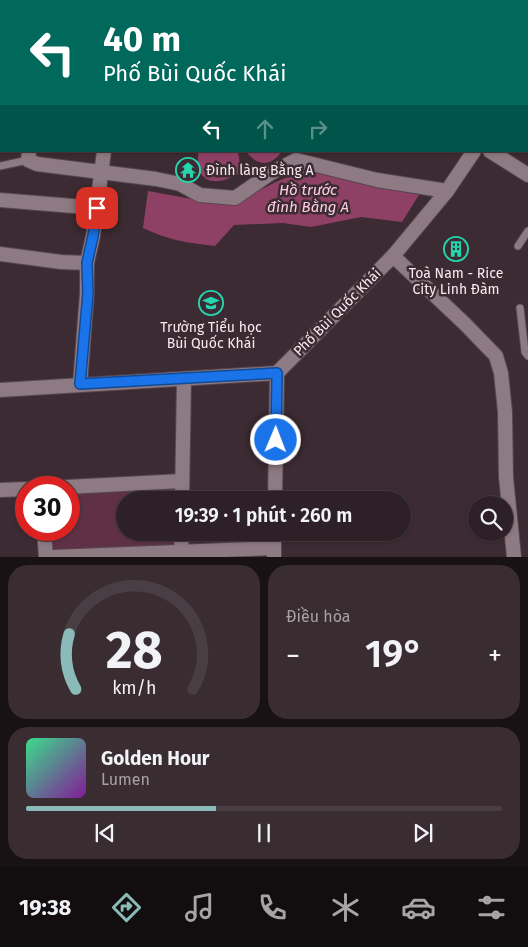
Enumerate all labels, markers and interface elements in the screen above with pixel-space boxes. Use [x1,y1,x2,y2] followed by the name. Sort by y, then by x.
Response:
[103,18,181,60] text: 40 m
[20,20,85,85] icon: left
[103,60,286,87] text: Phố Bùi Quốc Khái
[198,115,226,143] icon: left
[251,115,279,143] icon: ahead
[304,115,332,143] icon: right
[175,157,201,183] temple icon: Đình làng Bằng A
[206,161,313,179] place label: Đình làng Bằng A
[267,181,349,216] water label: Hồ trước đình Bằng A
[76,187,118,229] pin
[83,194,111,222] icon: arrive
[443,236,469,262] building icon: Toà Nam - Rice City Linh Đàm
[289,264,385,360] street label: Phố Bùi Quốc Khái
[409,265,503,298] place label: Toà Nam - Rice City Linh Đàm
[198,290,224,316] school or university icon: Trường Tiểu học Bùi Quốc Khái
[160,318,262,352] place label: Trường Tiểu học Bùi Quốc Khái
[249,413,301,465] position arrow
[15,476,80,541] speed limit sign: 30
[468,496,513,541] map controls
[468,496,513,541] button: search
[175,504,352,527] text: 19:39 · 1 phút · 260 m
[286,607,351,626] text: Điều hòa
[105,619,163,682] text: 28
[365,631,423,677] text: 19°
[286,639,300,672] text: −
[488,639,502,672] text: +
[112,677,156,699] text: km/h
[101,747,210,770] text: Golden Hour
[101,770,150,789] text: Lumen
[91,819,119,847] icon: previous
[250,819,278,847] icon: pause
[409,819,437,847] icon: next
[109,890,144,925] icon: directions
[182,890,217,925] icon: music
[255,890,290,925] icon: phone
[328,890,363,925] icon: climate
[401,890,436,925] icon: car
[474,890,509,925] icon: filters
[19,894,71,921] text: 19:38

